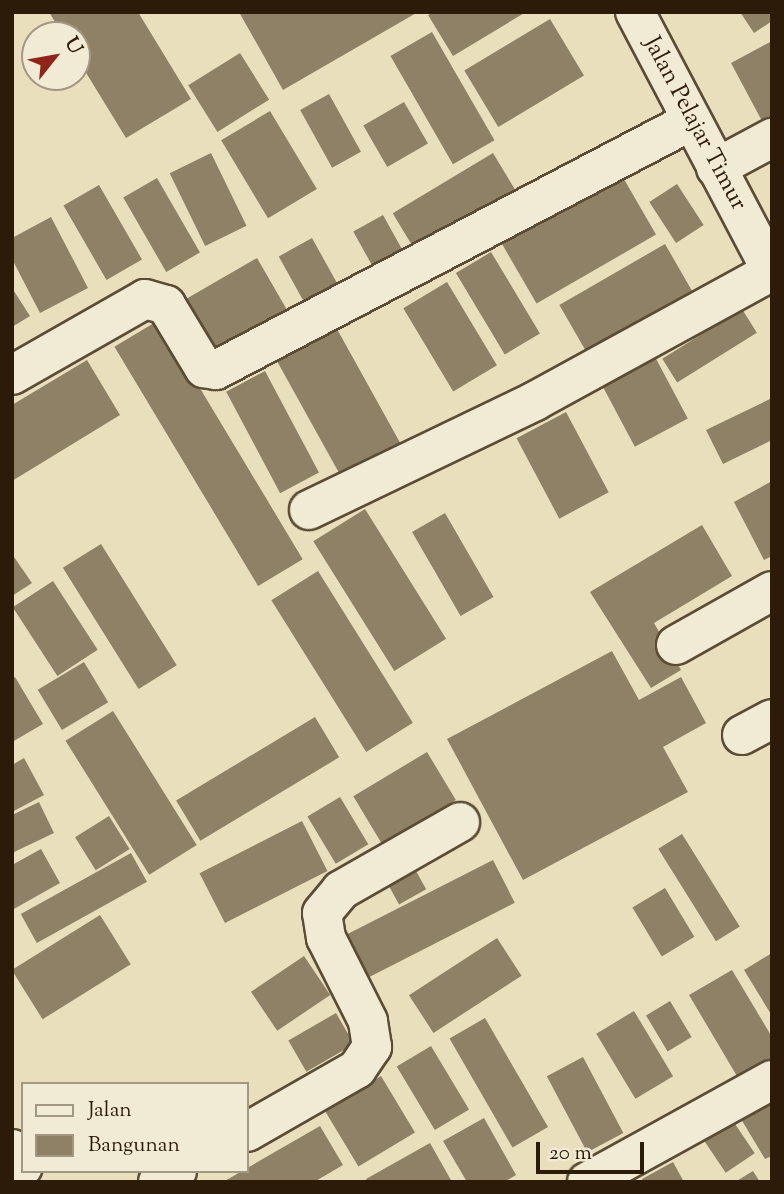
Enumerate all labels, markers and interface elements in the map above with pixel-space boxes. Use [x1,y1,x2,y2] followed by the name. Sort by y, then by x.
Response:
[21,21,91,91] north arrow
[57,32,88,60] text: U
[636,32,752,216] street label: Jalan Pelajar Timur
[21,1082,248,1173] legend
[88,1096,132,1126] text: Jalan
[539,1128,648,1172] scale bar
[88,1131,180,1161] text: Bangunan
[549,1139,592,1169] text: 20 m

